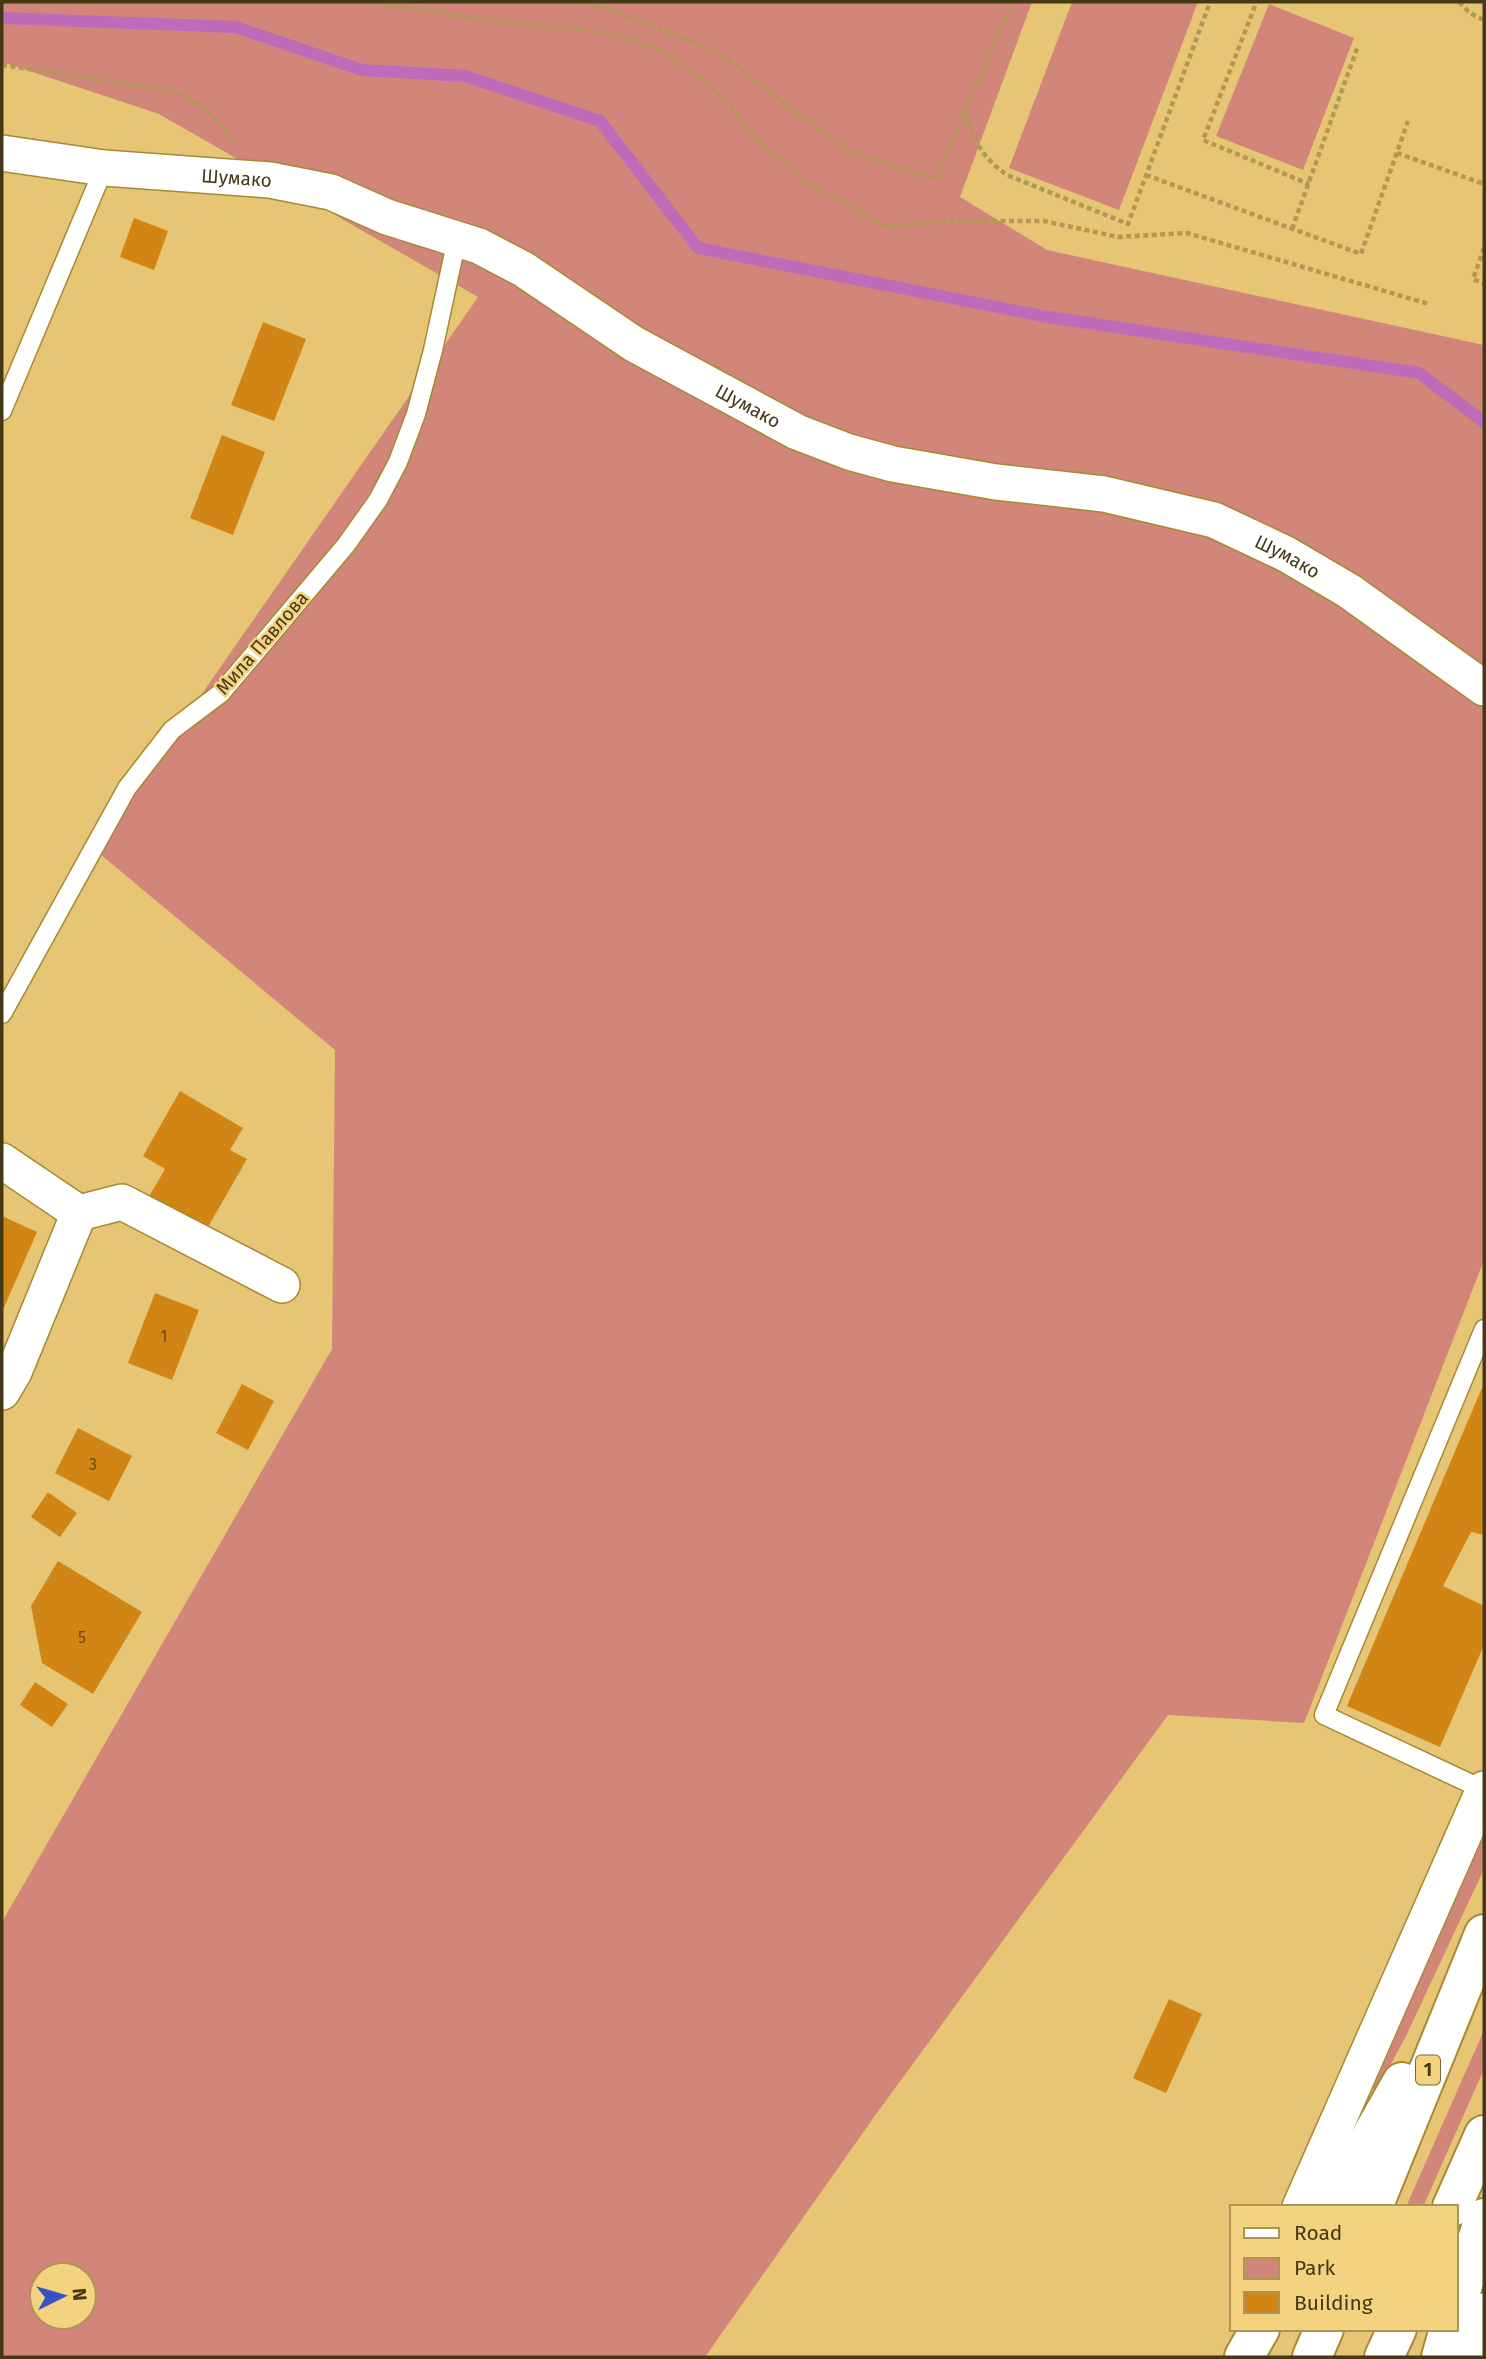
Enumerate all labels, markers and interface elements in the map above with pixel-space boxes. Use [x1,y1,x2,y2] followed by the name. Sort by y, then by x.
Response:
[200,164,273,192] street label: Шумако
[712,379,785,433] street label: Шумако
[1251,530,1324,583] street label: Шумако
[211,587,313,699] street label: Мила Павлова
[161,1327,167,1346] house number: 1
[89,1455,97,1474] house number: 3
[78,1628,86,1647] house number: 5
[1416,2056,1440,2084] road number: 1
[1230,2205,1458,2331] legend
[1294,2220,1342,2246] text: Road
[1294,2255,1336,2281] text: Park
[28,2261,98,2331] north arrow
[67,2287,91,2302] text: N
[1294,2290,1373,2316] text: Building

